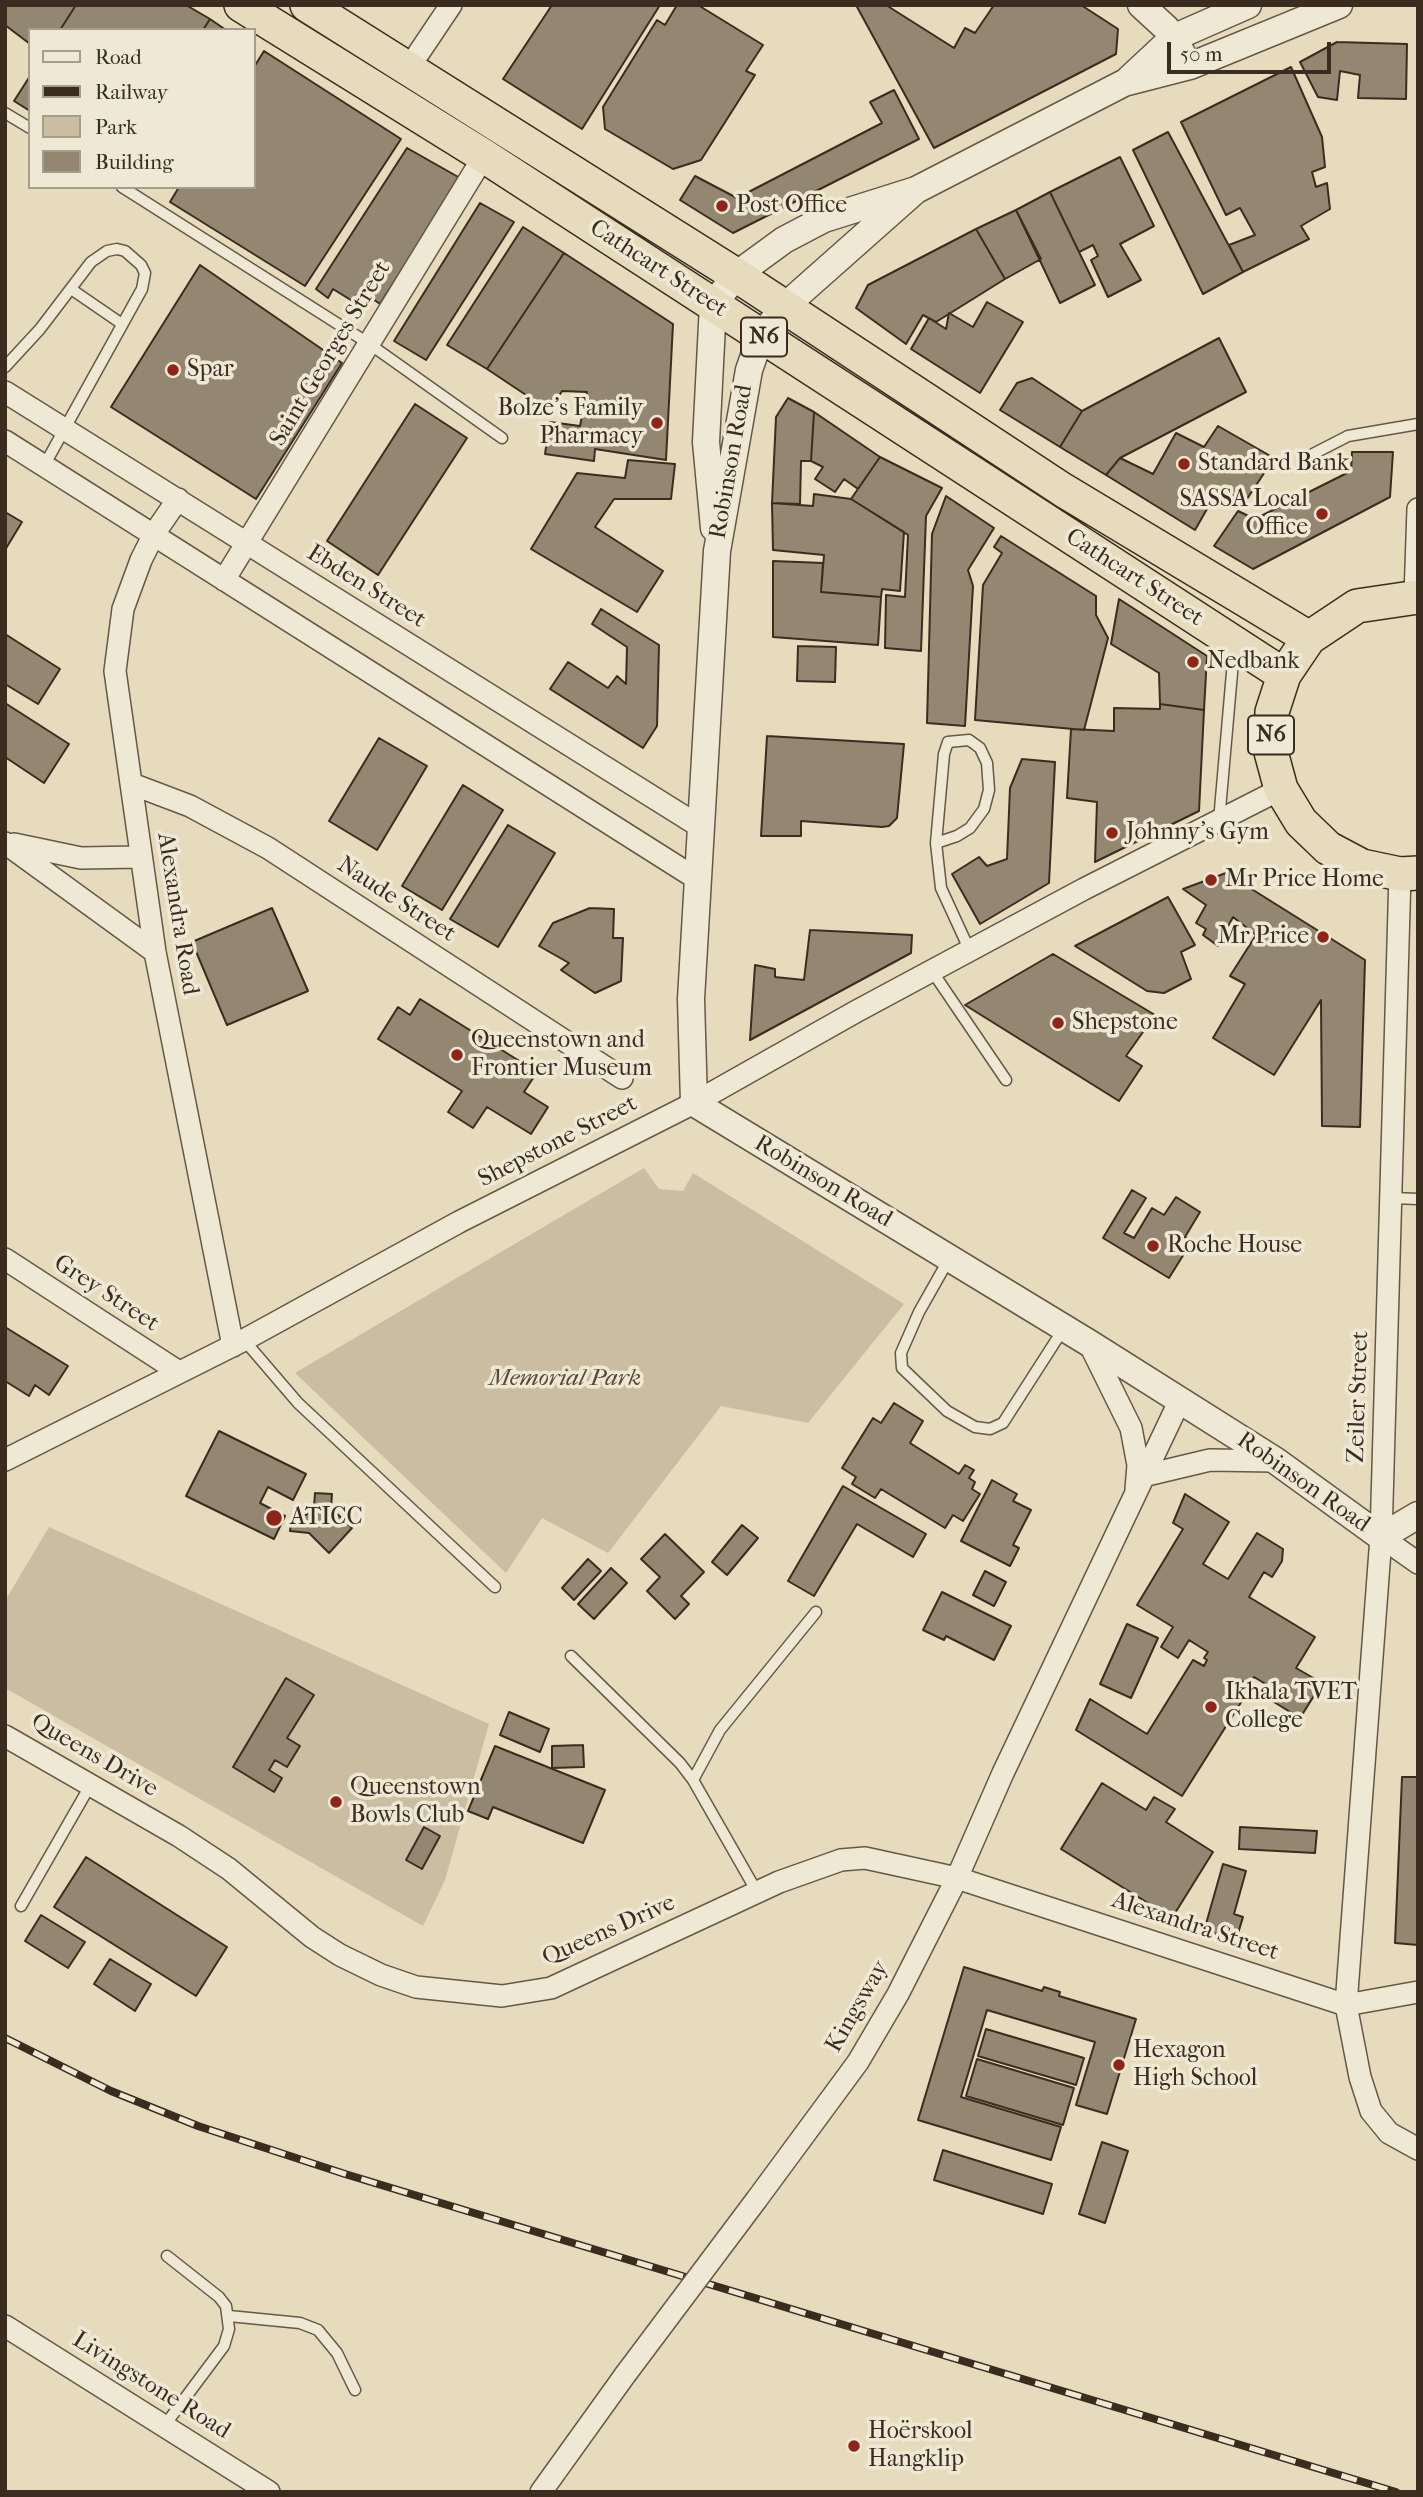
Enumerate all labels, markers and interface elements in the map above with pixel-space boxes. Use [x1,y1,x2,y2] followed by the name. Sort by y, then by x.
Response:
[28,28,256,189] legend
[1171,28,1336,72] scale bar
[1180,42,1223,66] text: 50 m
[95,45,142,69] text: Road
[95,80,168,104] text: Railway
[95,115,137,139] text: Park
[95,150,173,174] text: Building
[736,192,847,220] place label: Post Office
[714,198,730,214] marker: Post Office
[584,214,732,324] street label: Cathcart Street
[264,256,398,452] street label: Saint Georges Street
[741,318,787,356] road number: N6
[187,356,234,384] place label: Spar
[165,362,181,378] marker: Spar
[704,383,760,541] street label: Robinson Road
[497,395,643,451] place label: Bolze's Family Pharmacy
[649,415,665,431] marker: Bolze's Family Pharmacy
[1198,450,1349,478] place label: Standard Bank
[1176,456,1192,472] marker: Standard Bank
[1179,486,1308,542] place label: SASSA Local Office
[1314,506,1330,522] marker: SASSA Local Office
[1060,523,1208,633] street label: Cathcart Street
[301,539,431,635] street label: Ebden Street
[1207,648,1300,676] place label: Nedbank
[1185,654,1201,670] marker: Nedbank
[1248,716,1294,754] road number: N6
[1126,819,1269,847] place label: Johnny’s Gym
[1104,825,1120,841] marker: Johnny’s Gym
[150,831,204,997] street label: Alexandra Road
[331,851,461,949] street label: Naude Street
[1225,866,1384,894] place label: Mr Price Home
[1203,872,1219,888] marker: Mr Price Home
[1218,923,1309,951] place label: Mr Price
[1315,929,1331,945] marker: Mr Price
[1072,1009,1178,1037] place label: Shepstone
[1050,1015,1066,1031] marker: Shepstone
[471,1027,652,1083] place label: Queenstown and Frontier Museum
[449,1047,465,1063] marker: Queenstown and Frontier Museum
[474,1090,642,1194] street label: Shepstone Street
[749,1129,897,1235] street label: Robinson Road
[1167,1232,1302,1260] place label: Roche House
[1145,1238,1161,1254] marker: Roche House
[48,1249,164,1339] street label: Grey Street
[1342,1330,1376,1464] street label: Zeiler Street
[489,1365,641,1393] park label: Memorial Park
[1231,1426,1375,1540] street label: Robinson Road
[290,1504,363,1532] place label: ATICC
[264,1508,284,1528] marker: ATICC
[1225,1679,1357,1735] place label: Ikhala TVET College
[1203,1699,1219,1715] marker: Ikhala TVET College
[25,1708,163,1804] street label: Queens Drive
[350,1774,481,1830] place label: Queenstown Bowls Club
[328,1794,344,1810] marker: Queenstown Bowls Club
[1108,1886,1282,1968] street label: Alexandra Street
[538,1889,680,1973] street label: Queens Drive
[820,1956,896,2058] street label: Kingsway
[1133,2037,1257,2093] place label: Hexagon High School
[1111,2057,1127,2073] marker: Hexagon High School
[67,2326,235,2446] street label: Livingstone Road
[868,2418,973,2474] place label: Hoërskool Hangklip
[846,2438,862,2454] marker: Hoërskool Hangklip

